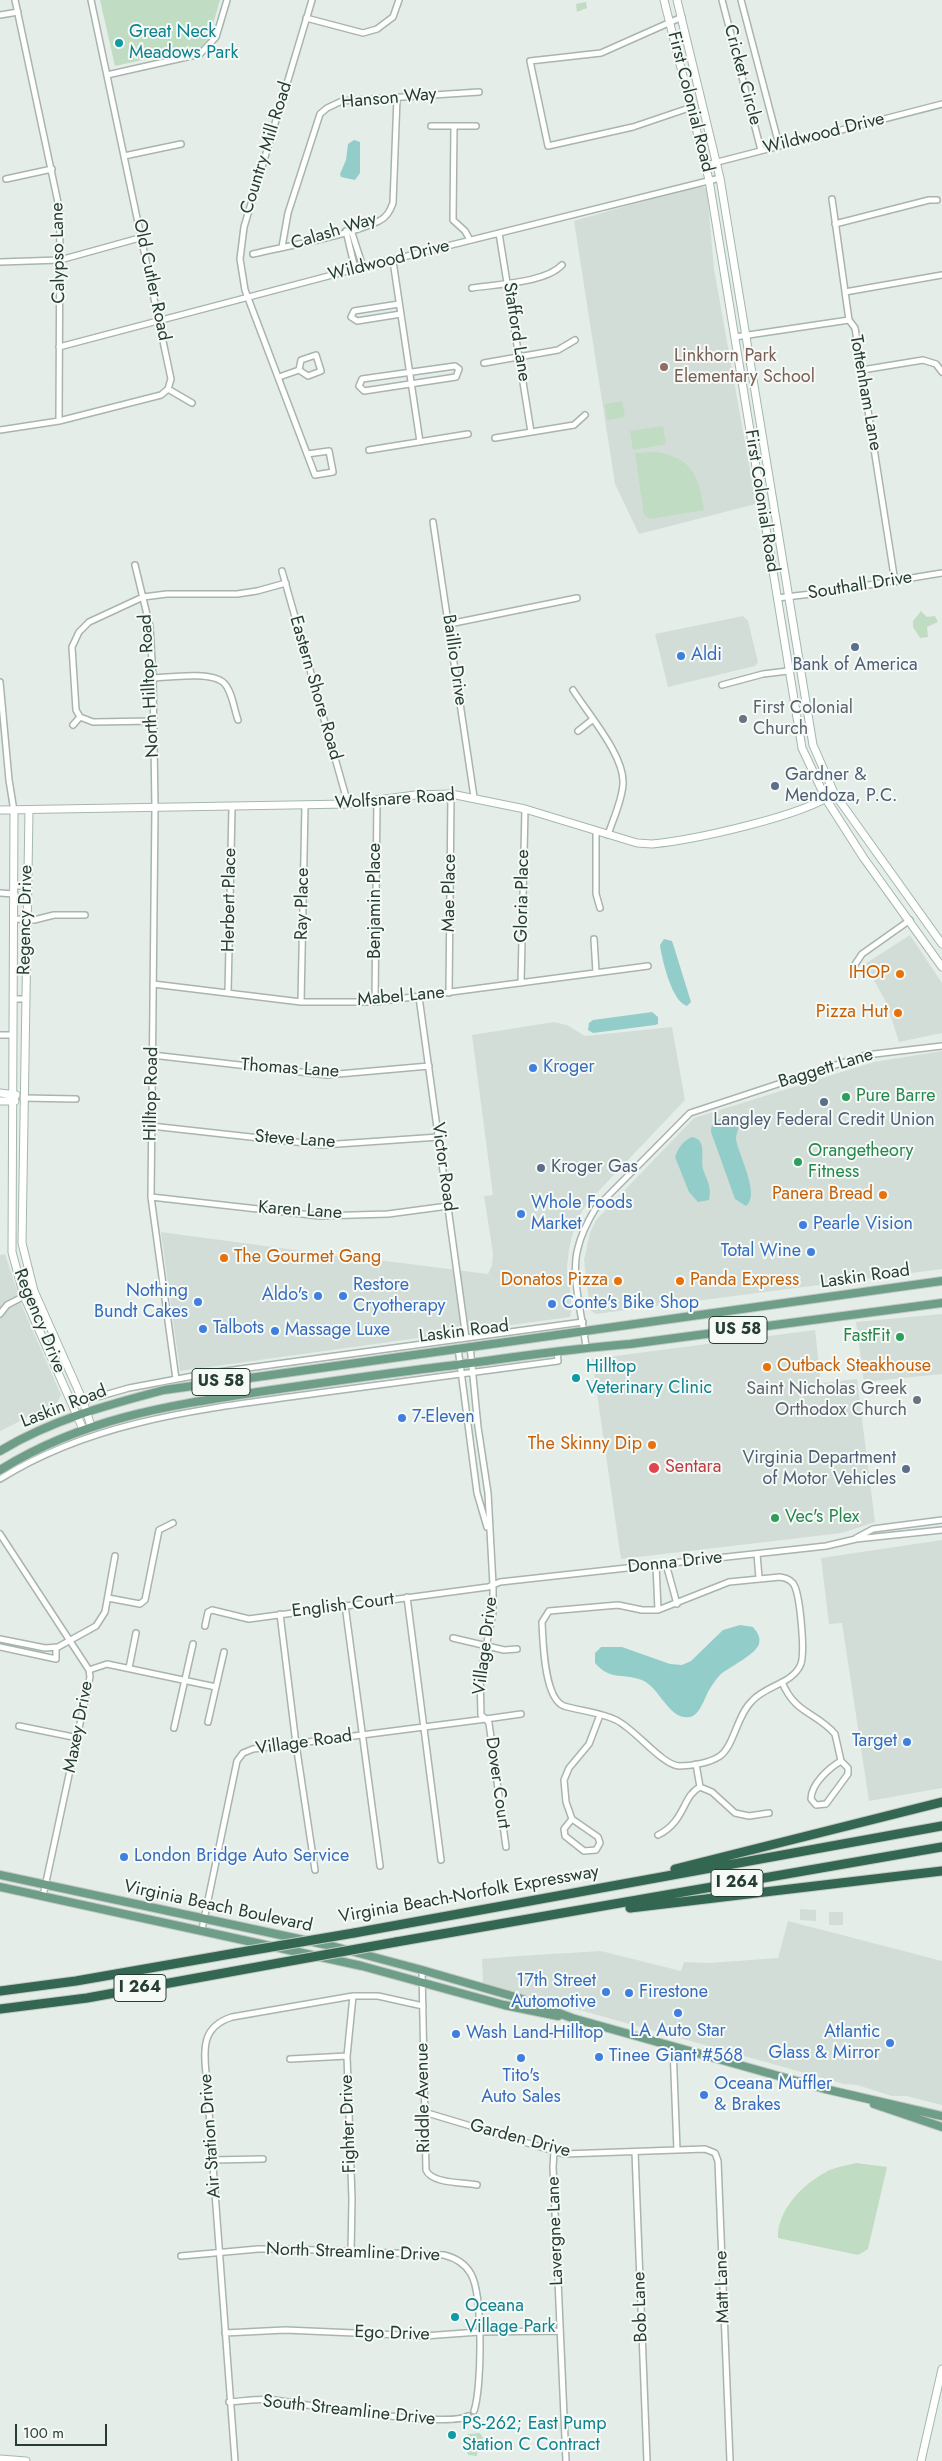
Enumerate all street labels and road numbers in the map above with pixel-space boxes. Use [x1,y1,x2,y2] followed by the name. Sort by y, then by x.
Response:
[718,22,766,128] street label: Cricket Circle
[662,29,718,175] street label: First Colonial Road
[237,79,297,217] street label: Country Mill Road
[341,84,437,114] street label: Hanson Way
[761,108,887,160] street label: Wildwood Drive
[47,202,71,304] street label: Calypso Lane
[289,209,379,255] street label: Calash Way
[128,217,174,343] street label: Old Cutler Road
[326,235,452,287] street label: Wildwood Drive
[497,281,535,383] street label: Stafford Lane
[844,334,886,452] street label: Tottenham Lane
[739,428,783,574] street label: First Colonial Road
[806,567,914,605] street label: Southall Drive
[284,613,346,763] street label: Eastern Shore Road
[437,613,471,707] street label: Baillio Drive
[135,614,165,758] street label: North Hilltop Road
[334,785,456,815] street label: Wolfsnare Road
[365,843,387,959] street label: Benjamin Place
[218,848,242,952] street label: Herbert Place
[511,849,535,943] street label: Gloria Place
[439,854,461,932] street label: Mae Place
[14,865,38,975] street label: Regency Drive
[292,868,314,940] street label: Ray Place
[356,982,446,1012] street label: Mabel Lane
[776,1044,876,1094] street label: Baggett Lane
[140,1047,164,1141] street label: Hilltop Road
[240,1055,340,1083] street label: Thomas Lane
[426,1121,460,1213] street label: Victor Road
[254,1126,336,1154] street label: Steve Lane
[257,1197,343,1225] street label: Karen Lane
[819,1260,911,1294] street label: Laskin Road
[8,1266,70,1376] street label: Regency Drive
[418,1316,510,1348] street label: Laskin Road
[709,1316,767,1344] road number: US 58
[192,1368,250,1395] road number: US 58
[18,1381,110,1433] street label: Laskin Road
[627,1547,723,1579] street label: Donna Drive
[291,1589,395,1623] street label: English Court
[469,1596,503,1696] street label: Village Drive
[60,1679,98,1775] street label: Maxey Drive
[254,1726,354,1760] street label: Village Road
[480,1736,514,1830] street label: Dover Court
[337,1861,601,1929] street label: Virginia Beach-Norfolk Expressway
[711,1870,763,1896] road number: I 264
[122,1876,314,1938] street label: Virginia Beach Boulevard
[114,1975,166,2002] road number: I 264
[412,2043,436,2153] street label: Riddle Avenue
[196,2073,226,2199] street label: Air Station Drive
[336,2074,362,2174] street label: Fighter Drive
[467,2115,573,2163] street label: Garden Drive
[543,2176,569,2286] street label: Lavergne Lane
[266,2239,440,2267] street label: North Streamline Drive
[711,2250,735,2324] street label: Matt Lane
[629,2271,653,2343] street label: Bob Lane
[354,2322,430,2346] street label: Ego Drive
[262,2391,436,2431] street label: South Streamline Drive

